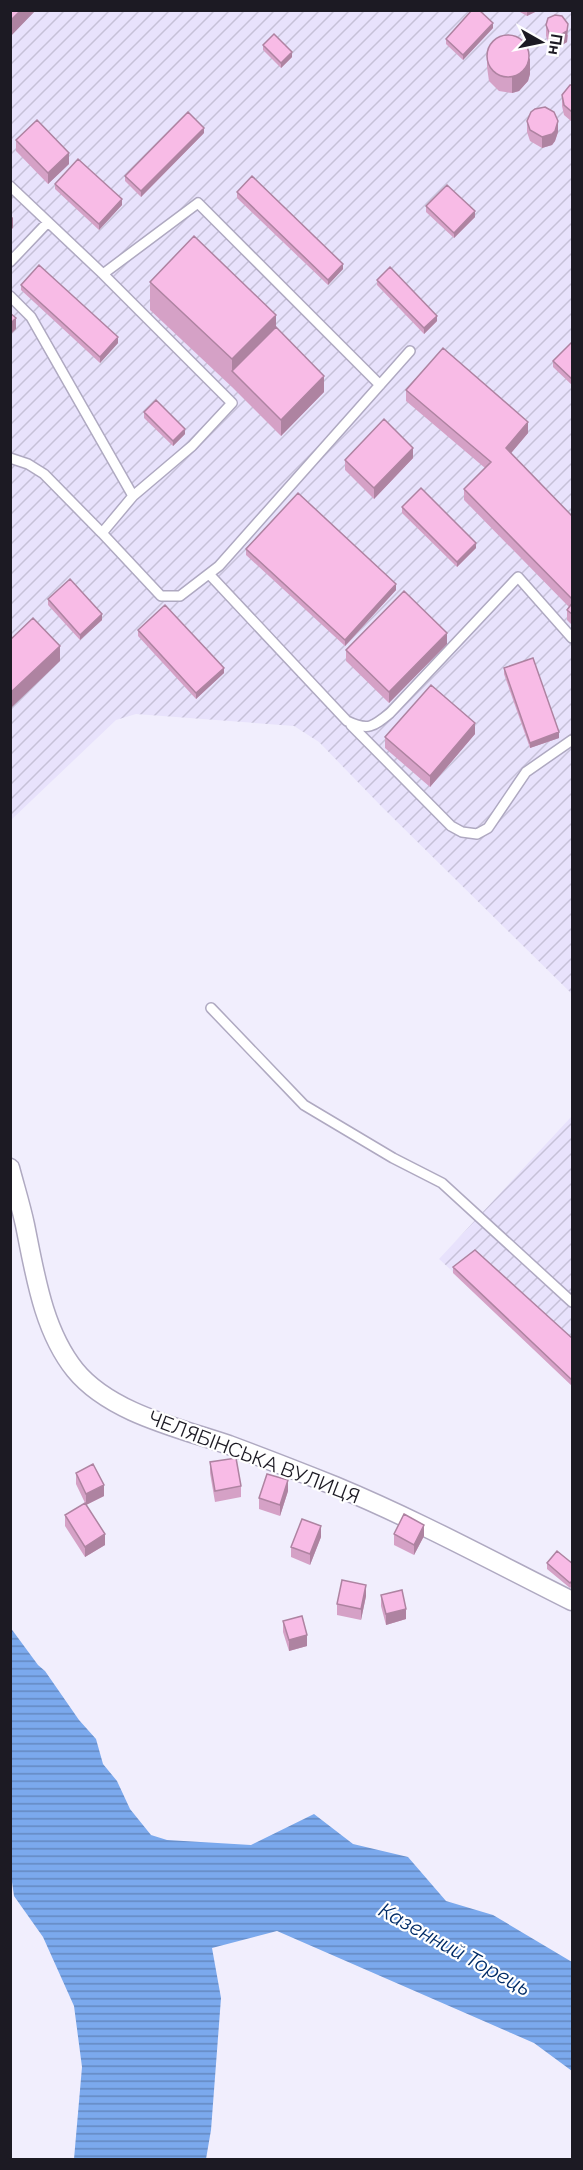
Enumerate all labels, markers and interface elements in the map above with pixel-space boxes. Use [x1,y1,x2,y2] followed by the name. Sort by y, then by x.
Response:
[511,12,571,72] north arrow
[544,32,566,56] text: Пн
[145,1406,363,1508] street label: ЧЕЛЯБІНСЬКА ВУЛИЦЯ
[375,1897,535,2001] water label: Казенний Торець

